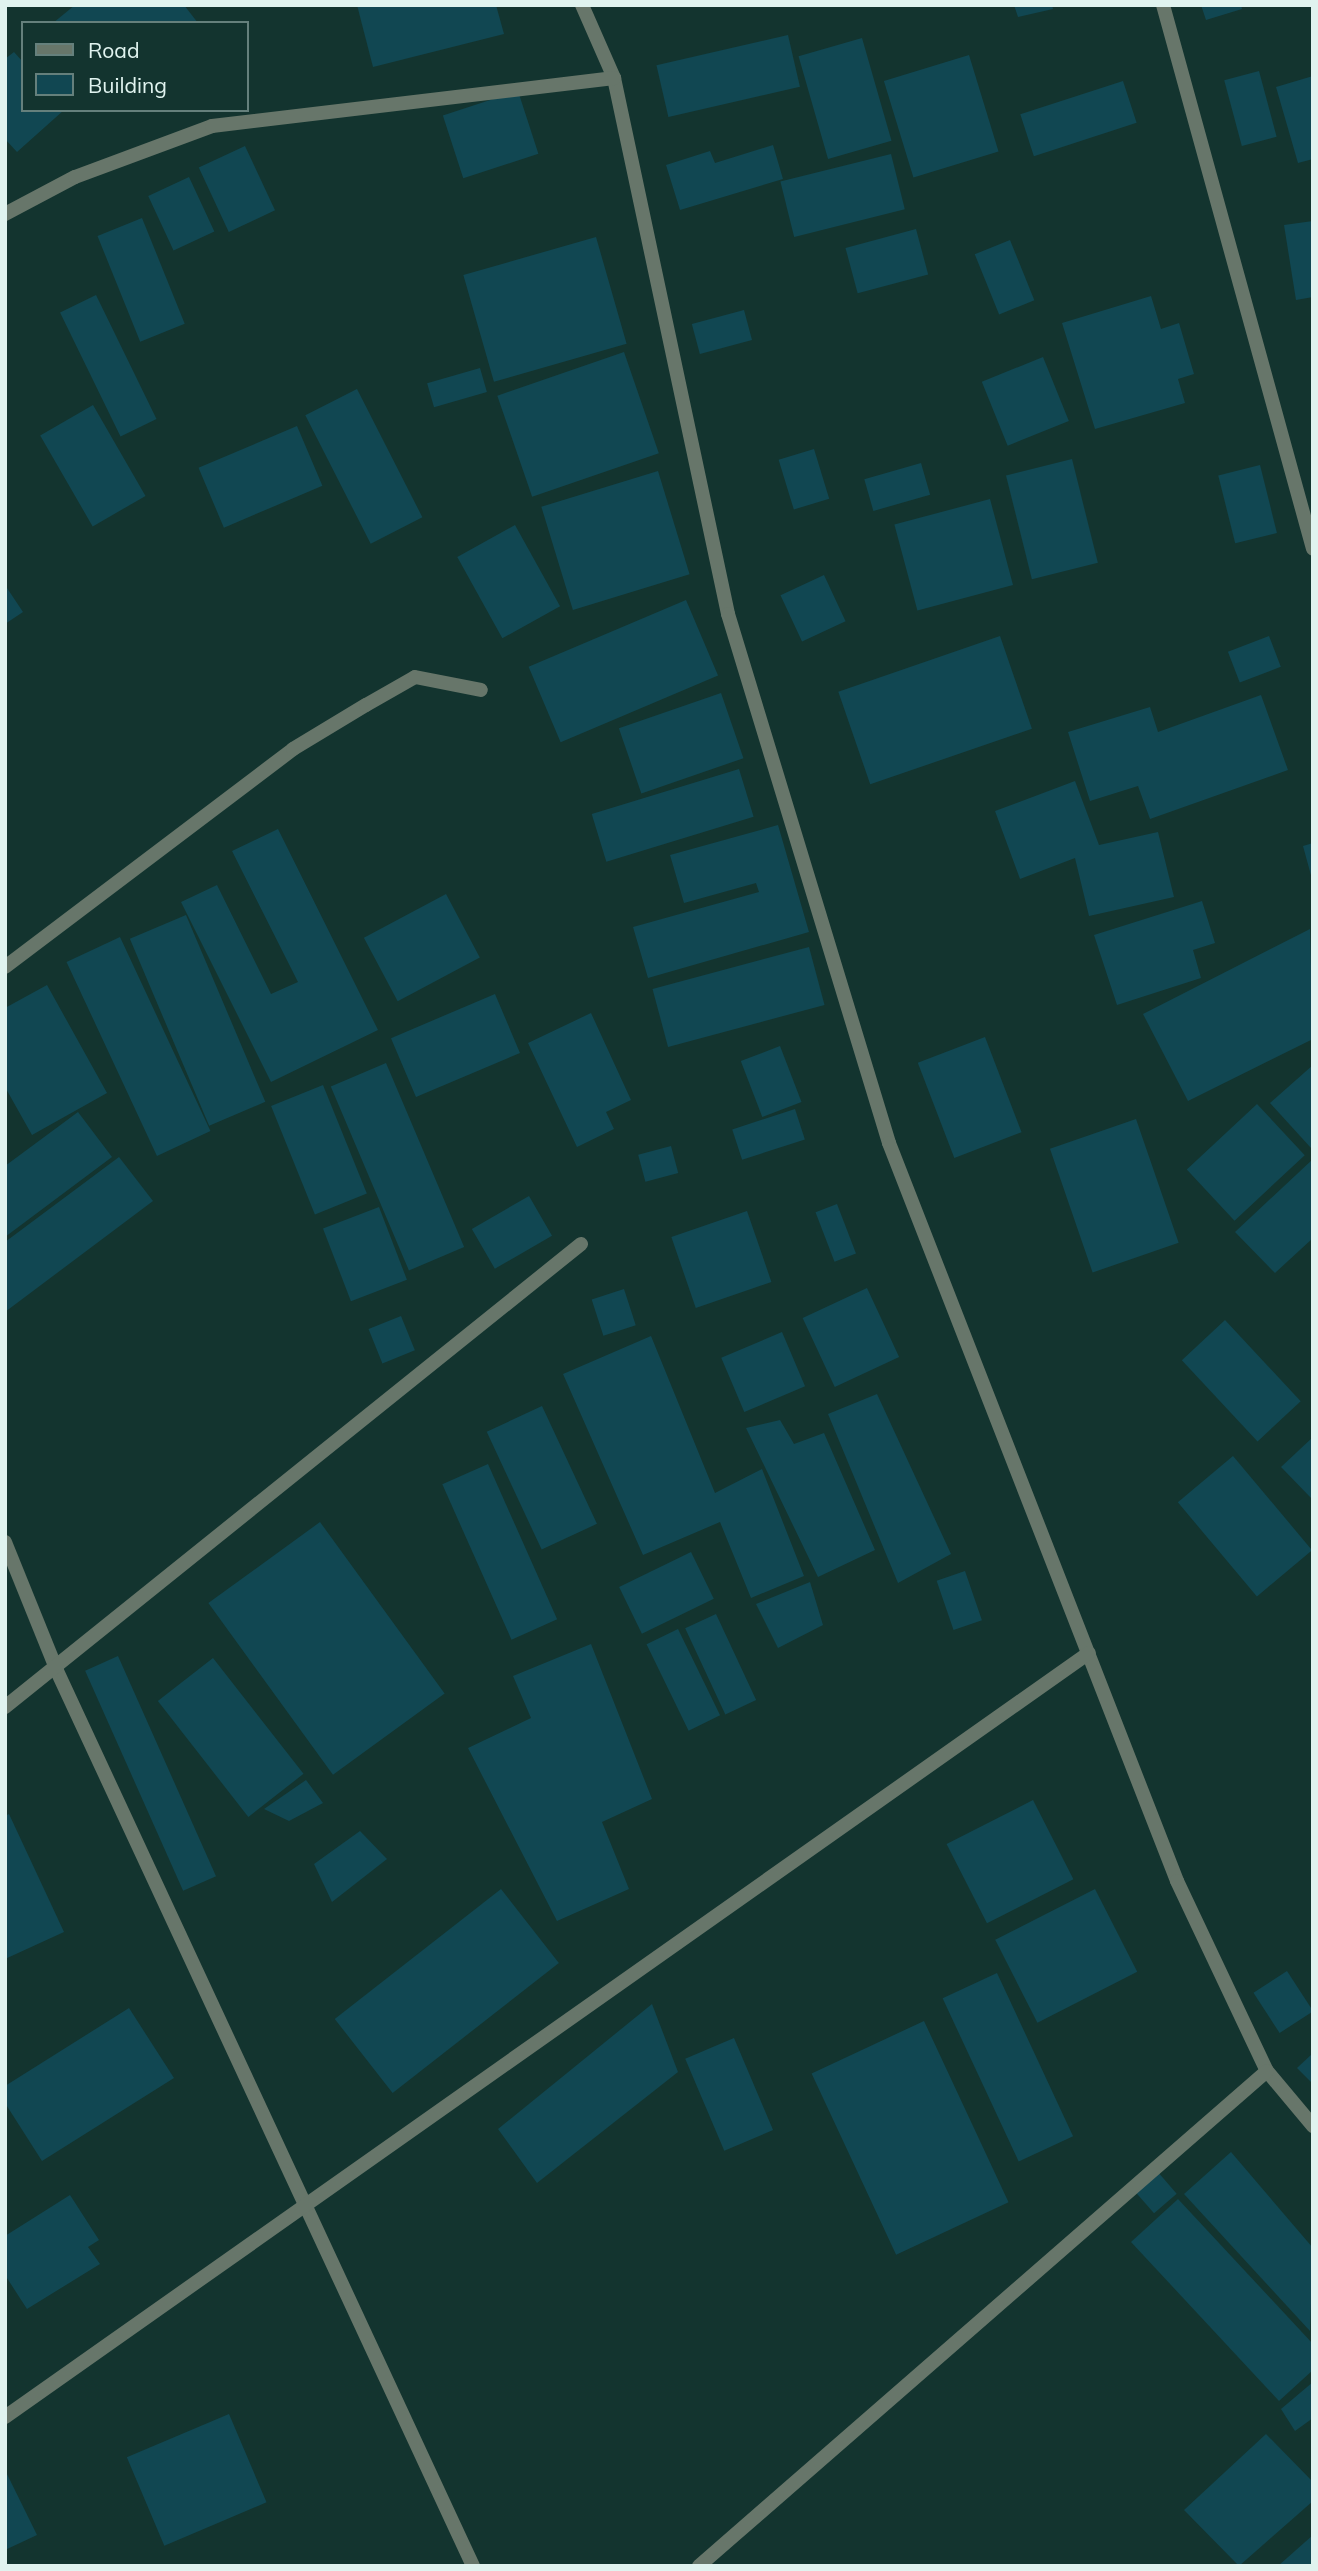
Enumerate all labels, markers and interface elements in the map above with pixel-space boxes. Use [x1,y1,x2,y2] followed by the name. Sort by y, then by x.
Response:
[21,21,248,112] legend
[88,37,139,63] text: Road
[88,72,167,98] text: Building

